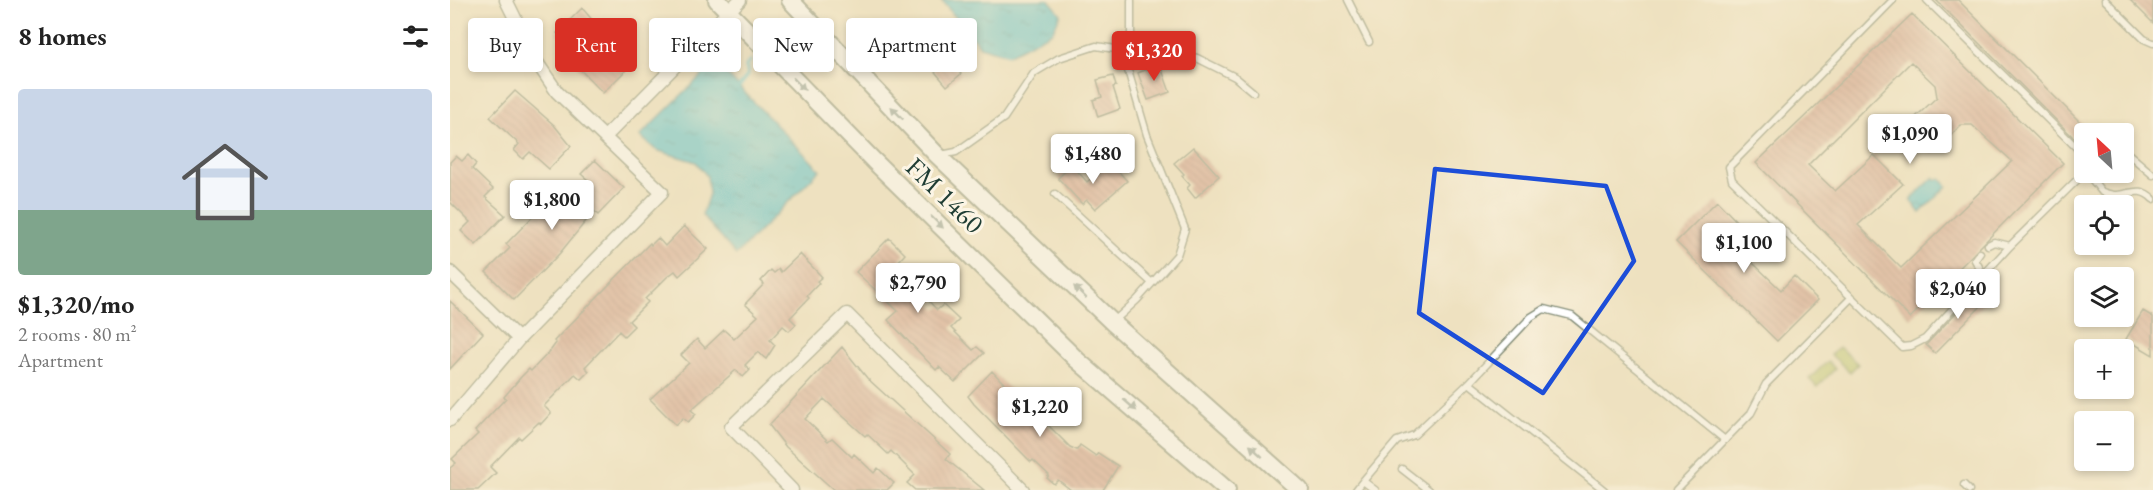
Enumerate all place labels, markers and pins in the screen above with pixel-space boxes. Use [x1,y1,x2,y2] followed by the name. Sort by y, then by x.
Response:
[1105,31,1203,82] pin: $1,320
[1861,114,1959,165] pin: $1,090
[1044,134,1142,185] pin: $1,480
[503,180,601,231] pin: $1,800
[1695,223,1793,274] pin: $1,100
[869,263,967,314] pin: $2,790
[1909,269,2007,320] pin: $2,040
[991,387,1089,438] pin: $1,220

